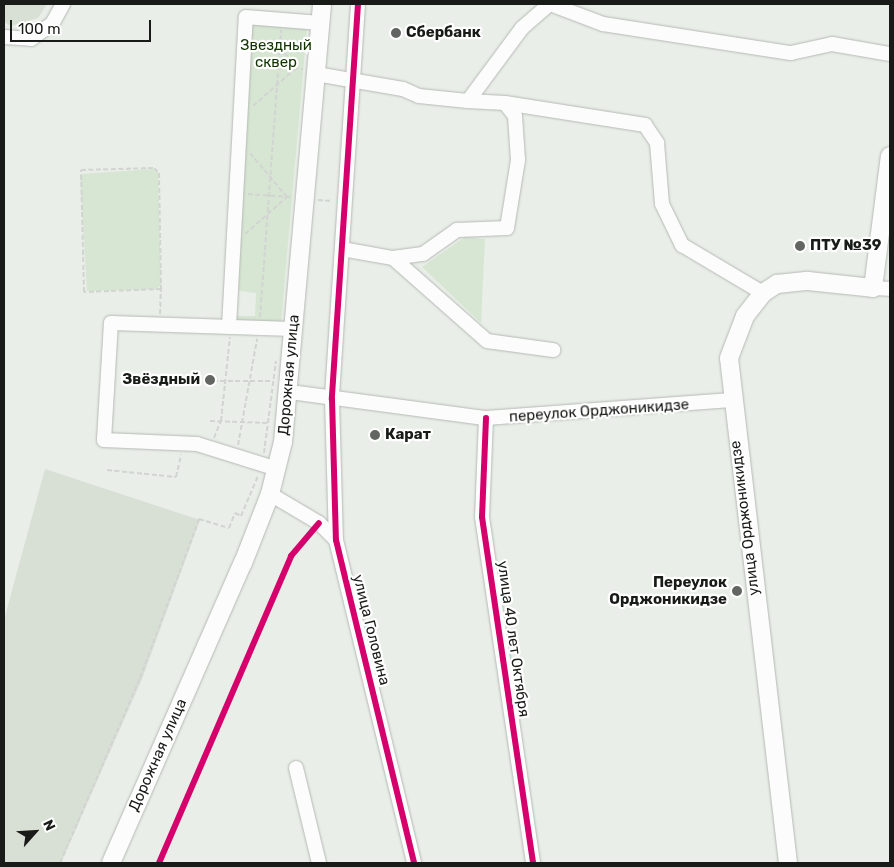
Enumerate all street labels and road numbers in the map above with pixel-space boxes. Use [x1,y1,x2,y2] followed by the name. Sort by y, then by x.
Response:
[275,314,303,436] street label: Дорожная улица
[508,396,690,426] street label: переулок Орджоникидзе
[727,439,763,597] street label: улица Орджоникидзе
[493,560,533,718] street label: улица 40 лет Октября
[349,573,393,687] street label: улица Головина
[125,696,191,814] street label: Дорожная улица

